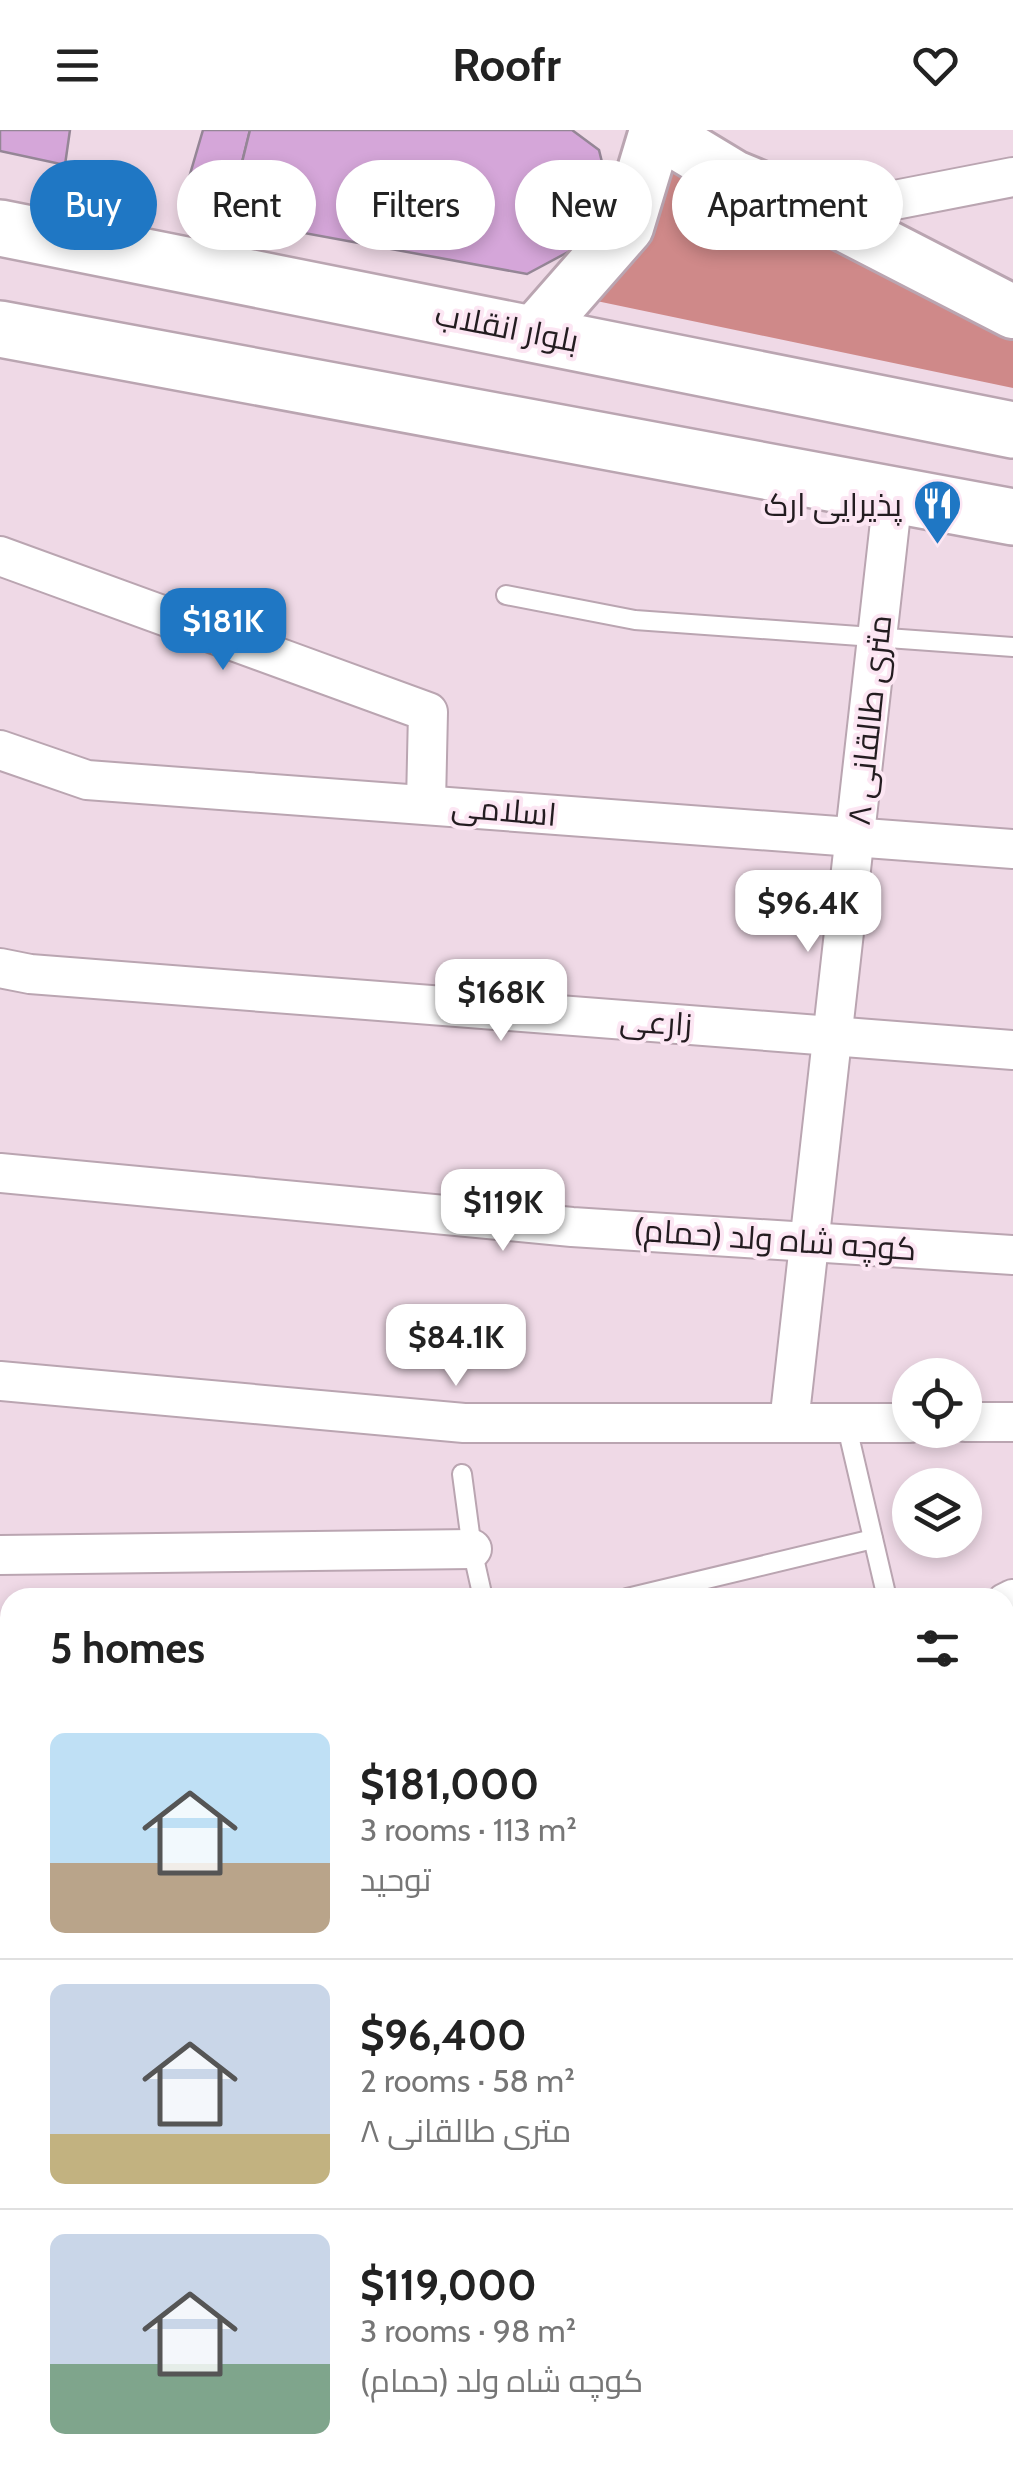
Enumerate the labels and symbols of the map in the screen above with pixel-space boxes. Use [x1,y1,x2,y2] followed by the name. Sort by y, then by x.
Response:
[432,294,582,360] street label: بلوار انقلاب
[911,478,963,546] restaurant icon: پذیرایی ارک
[763,485,902,526] place label: پذیرایی ارک
[153,588,293,673] pin: $181K
[839,613,899,827] street label: ۸ متری طالقانی
[450,786,558,834] street label: اسلامی
[727,870,889,955] pin: $96.4K
[431,959,571,1044] pin: $168K
[618,1000,694,1044] street label: زارعی
[433,1169,573,1254] pin: $119K
[632,1210,918,1271] street label: کوچه شاه ولد (حمام)
[375,1304,537,1389] pin: $84.1K

